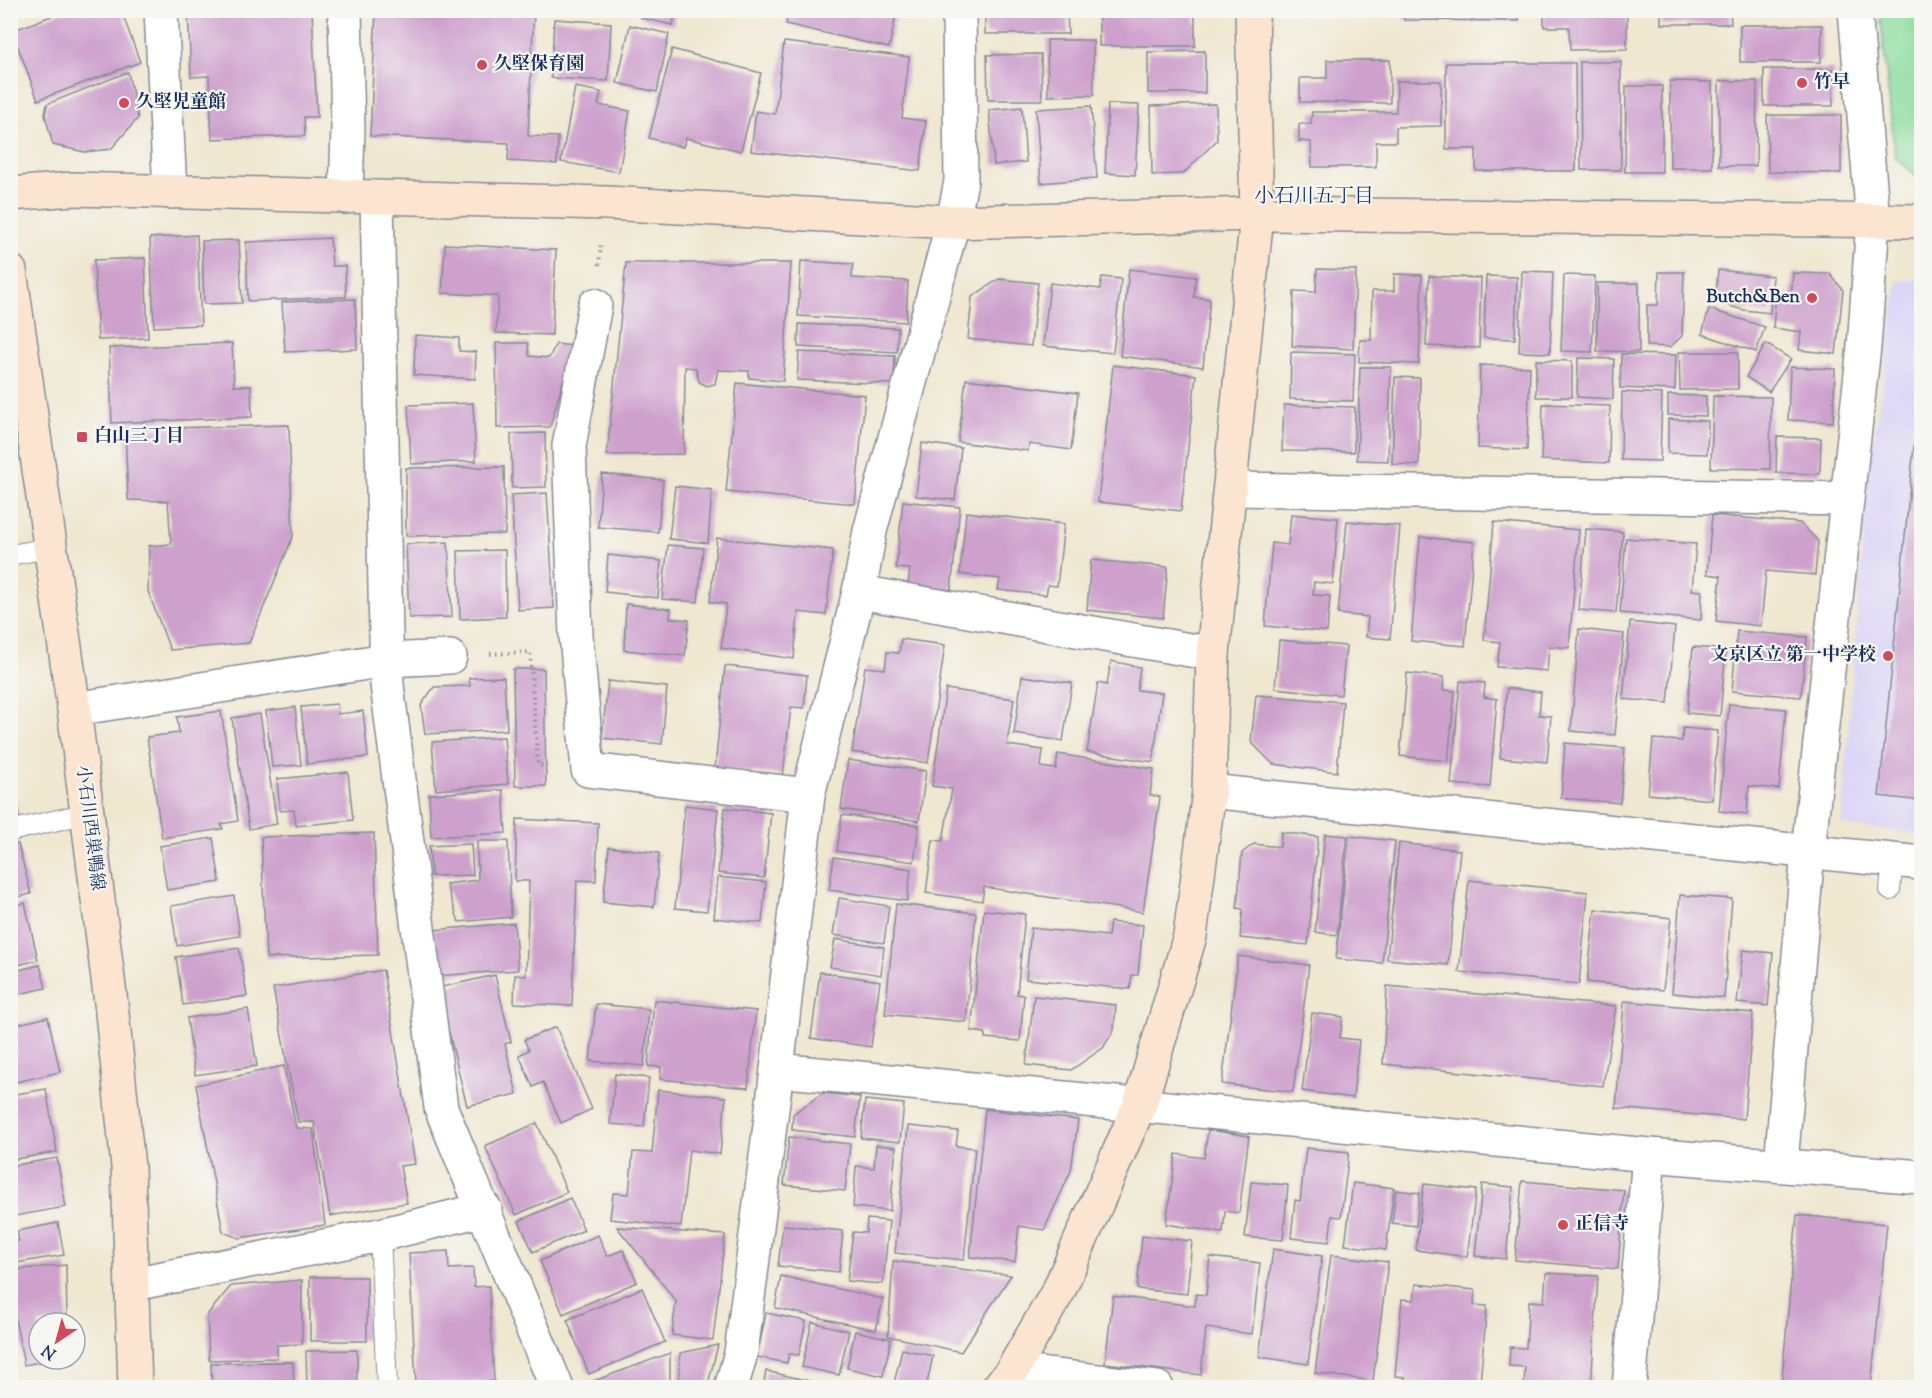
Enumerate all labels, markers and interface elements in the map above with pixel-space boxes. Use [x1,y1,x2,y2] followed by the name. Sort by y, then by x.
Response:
[494,52,584,78] place label: 久堅保育園
[475,58,489,72] marker: 久堅保育園
[1814,70,1850,96] place label: 竹早
[1795,76,1809,90] marker: 竹早
[136,90,226,116] place label: 久堅児童館
[117,96,131,110] marker: 久堅児童館
[1254,183,1374,212] district label: 小石川五丁目
[1706,285,1800,311] place label: Butch&Ben
[1805,291,1819,305] marker: Butch&Ben
[94,424,184,450] place label: 白山三丁目
[75,430,89,444] marker: 白山三丁目
[1710,643,1876,669] place label: 文京区立 第一中学校
[1881,649,1895,663] marker: 文京区立 第一中学校
[68,764,110,892] street label: 小石川西巣鴨線
[1575,1212,1629,1238] place label: 正信寺
[1556,1218,1570,1232] marker: 正信寺
[27,1311,87,1371] north arrow
[38,1338,62,1364] text: N

